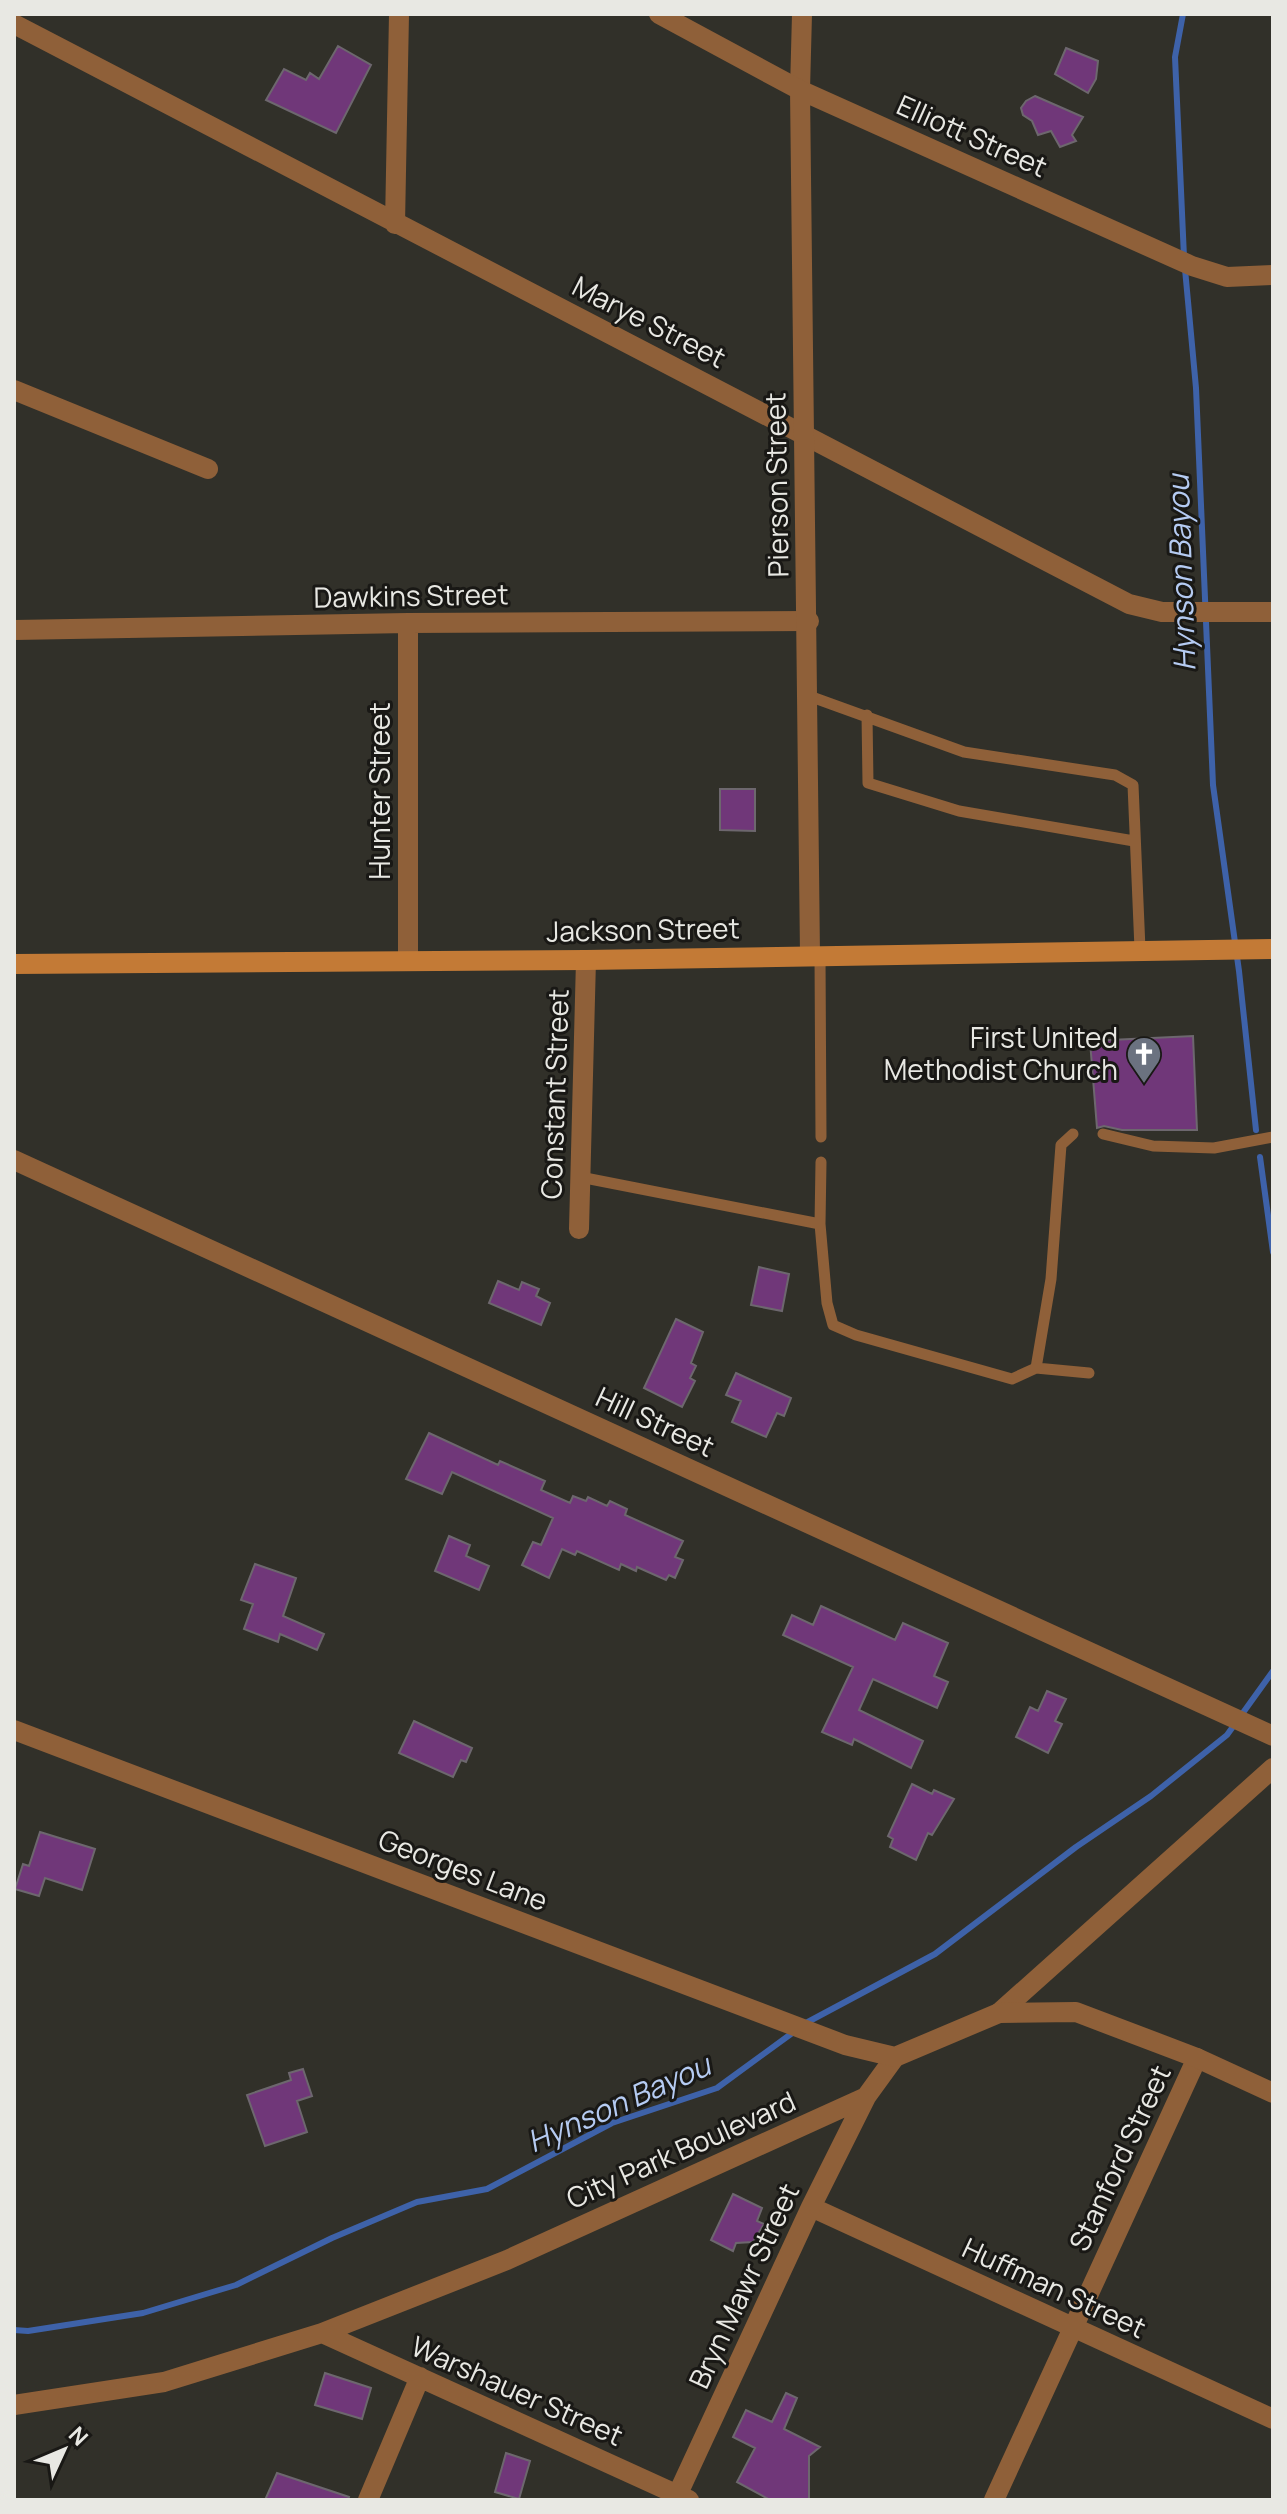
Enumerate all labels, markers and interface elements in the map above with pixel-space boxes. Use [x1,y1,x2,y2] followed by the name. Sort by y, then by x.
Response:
[891,85,1054,185] street label: Elliott Street
[566,266,733,376] street label: Marye Street
[755,392,797,578] street label: Pierson Street
[1157,472,1204,672] water label: Hynson Bayou
[313,574,509,616] street label: Dawkins Street
[360,702,398,880] street label: Hunter Street
[546,908,740,950] street label: Jackson Street
[531,988,577,1200] street label: Constant Street
[884,1018,1118,1088] place label: First United Methodist Church
[1125,1035,1163,1085] church icon: First United Methodist Church
[590,1377,721,1465] street label: Hill Street
[373,1819,553,1919] street label: Georges Lane
[520,2043,718,2161] water label: Hynson Bayou
[1059,2059,1179,2257] street label: Stanford Street
[560,2081,801,2217] street label: City Park Boulevard
[679,2177,807,2394] street label: Bryn Mawr Street
[957,2228,1152,2346] street label: Huffman Street
[406,2326,629,2454] street label: Warshauer Street
[24,2410,104,2490] north arrow
[62,2420,95,2452] text: N

